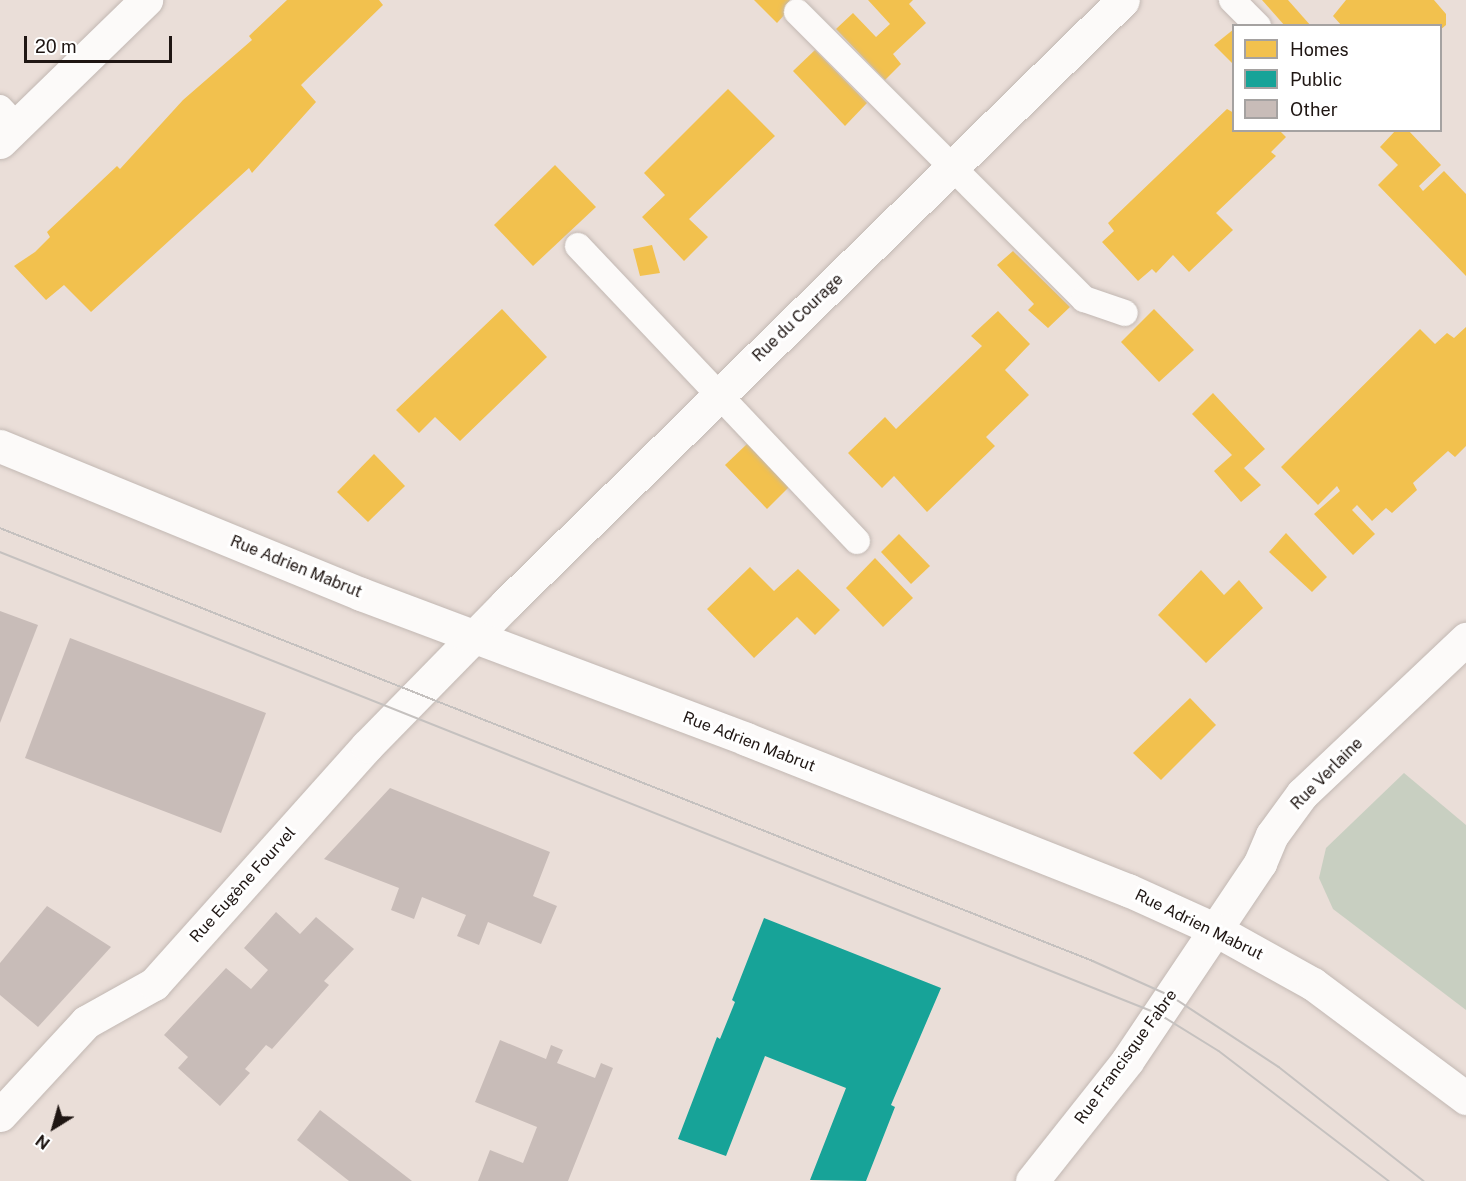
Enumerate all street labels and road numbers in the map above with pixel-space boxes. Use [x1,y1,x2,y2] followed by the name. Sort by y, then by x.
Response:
[749,270,847,366] street label: Rue du Courage
[227,532,365,602] street label: Rue Adrien Mabrut
[680,708,818,776] street label: Rue Adrien Mabrut
[1287,734,1367,814] street label: Rue Verlaine
[186,823,300,947] street label: Rue Eugène Fourvel
[1132,886,1266,964] street label: Rue Adrien Mabrut
[1071,986,1181,1128] street label: Rue Francisque Fabre

